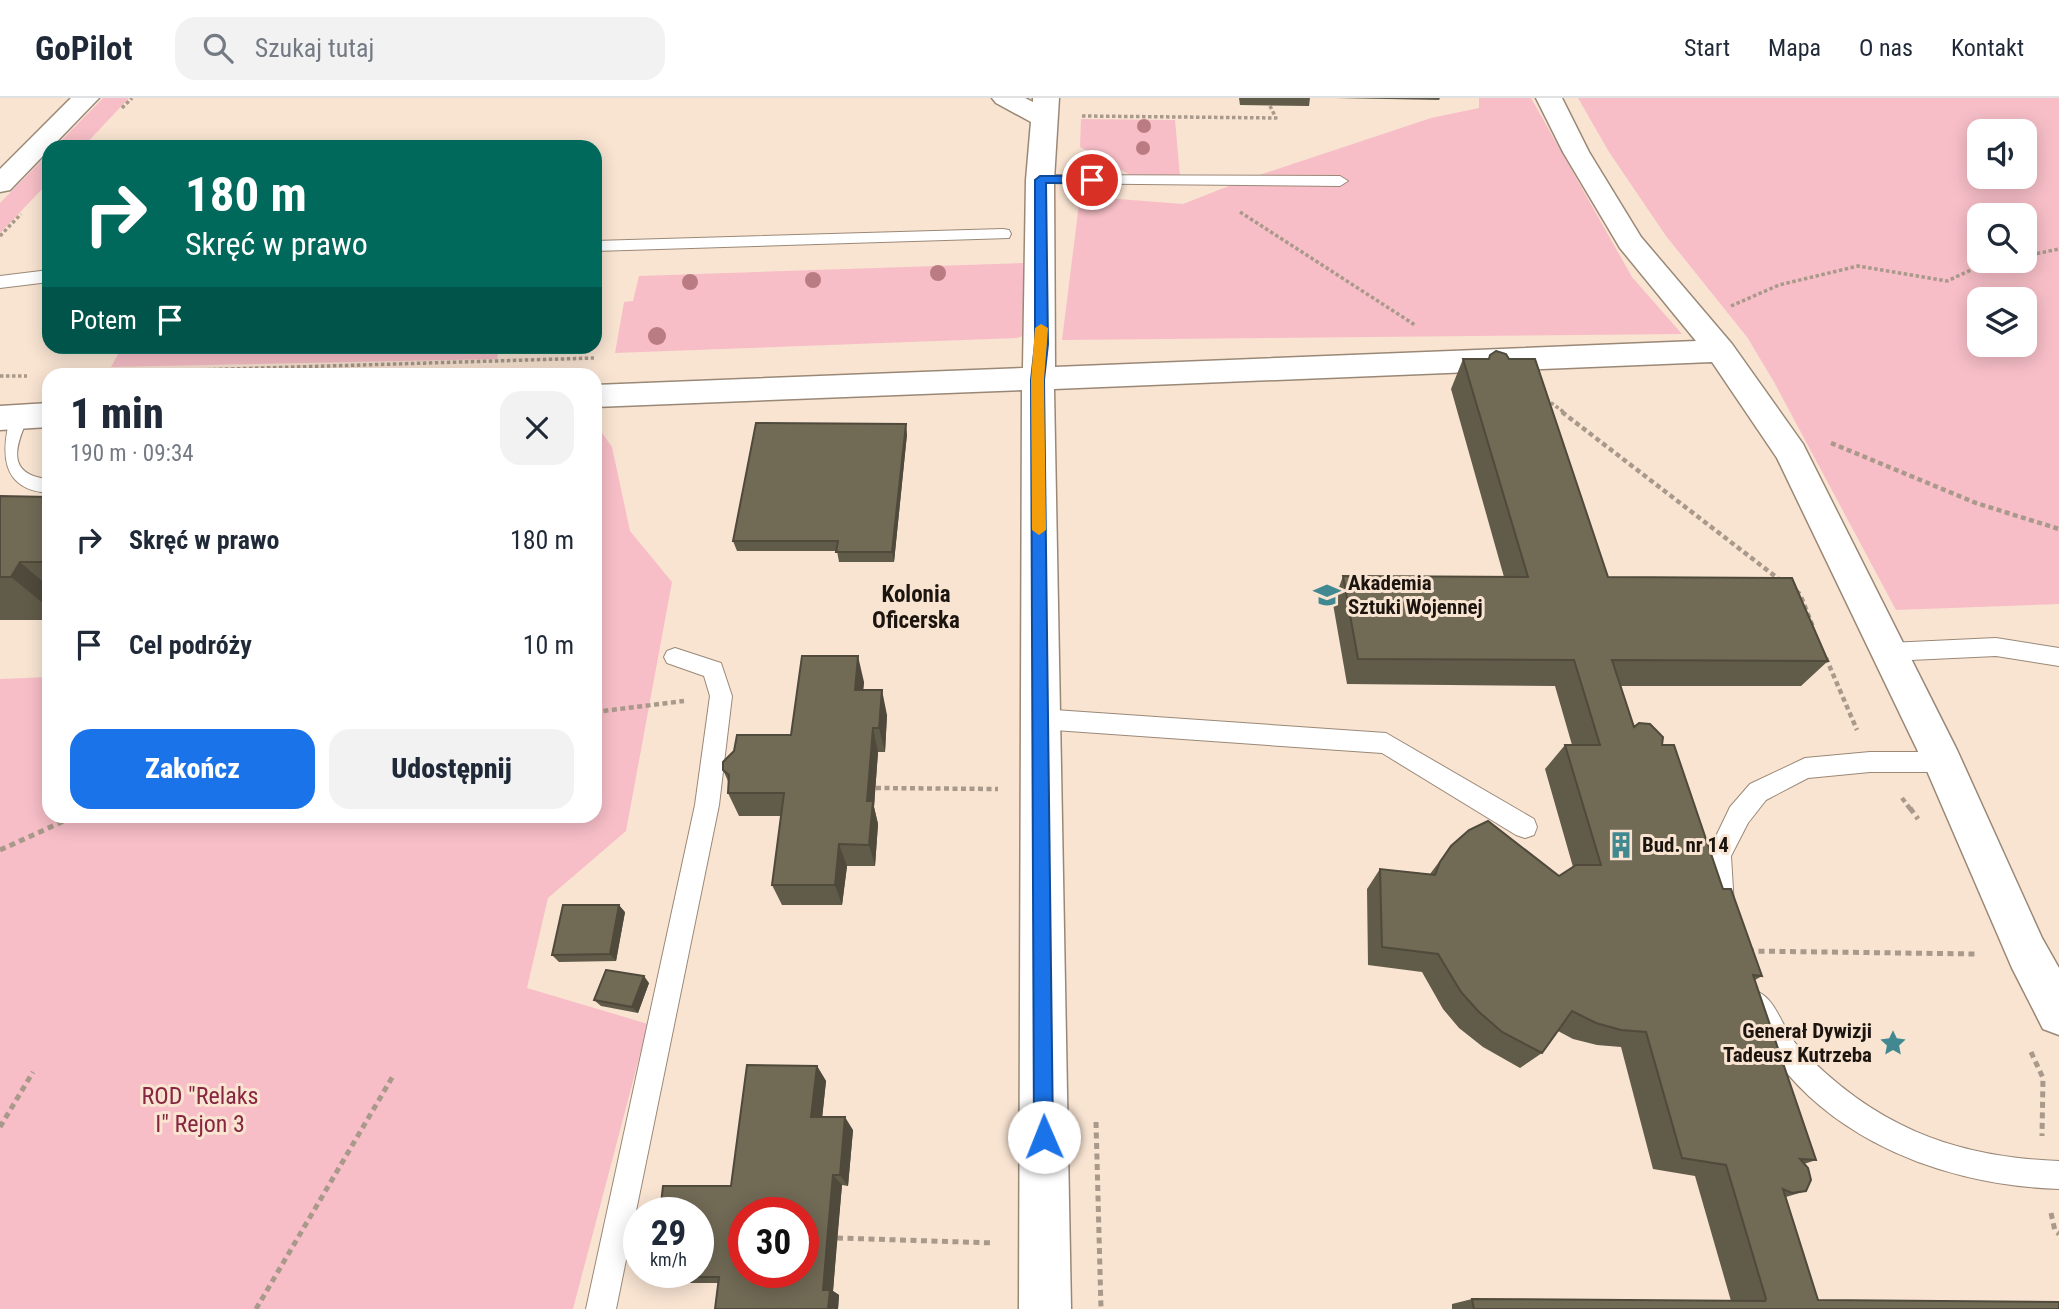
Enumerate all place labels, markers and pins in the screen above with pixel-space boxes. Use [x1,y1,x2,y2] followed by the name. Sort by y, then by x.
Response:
[1062,150,1122,210] pin
[1348,571,1483,619] place label: Akademia Sztuki Wojennej
[1312,580,1342,610] school or university icon: Akademia Sztuki Wojennej
[1606,830,1636,860] building icon: Bud. nr 14
[1642,833,1729,857] place label: Bud. nr 14
[1723,1019,1872,1067] place label: Generał Dywizji Tadeusz Kutrzeba
[1878,1028,1908,1058] place icon: Generał Dywizji Tadeusz Kutrzeba

